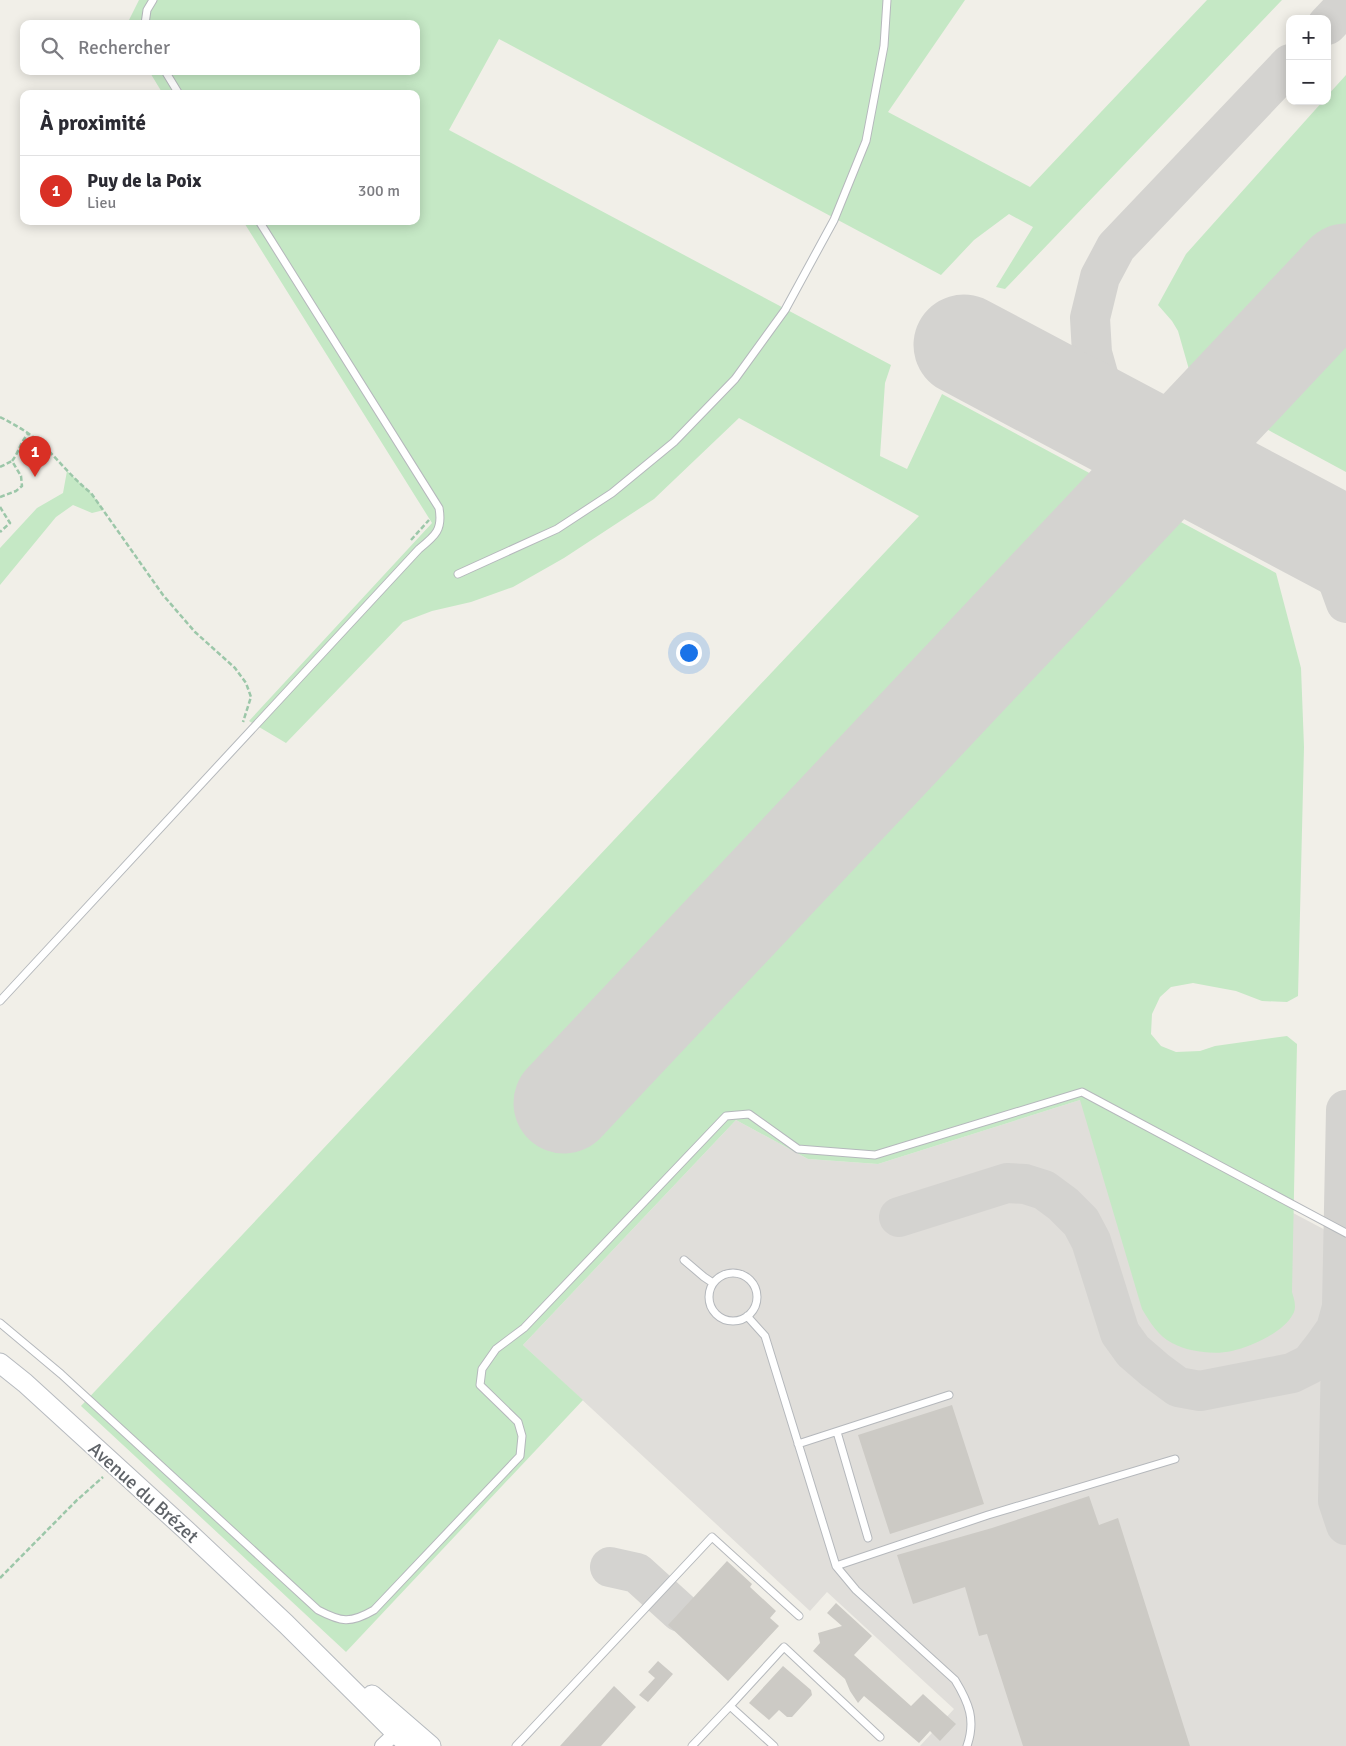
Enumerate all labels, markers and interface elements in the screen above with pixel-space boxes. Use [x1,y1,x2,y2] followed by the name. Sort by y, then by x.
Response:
[1286,15,1331,105] map controls
[1286,15,1331,60] button: +
[20,20,420,75] search box
[38,34,66,62] icon: search
[78,36,170,60] text: Rechercher
[1286,60,1331,105] button: −
[40,110,146,136] text: À proximité
[87,169,201,193] text: Puy de la Poix
[52,181,60,201] text: 1
[358,181,400,201] text: 300 m
[87,193,116,213] text: Lieu
[19,436,51,477] pin: 1
[676,640,702,666] your location
[83,1437,204,1549] street label: Avenue du Brézet

